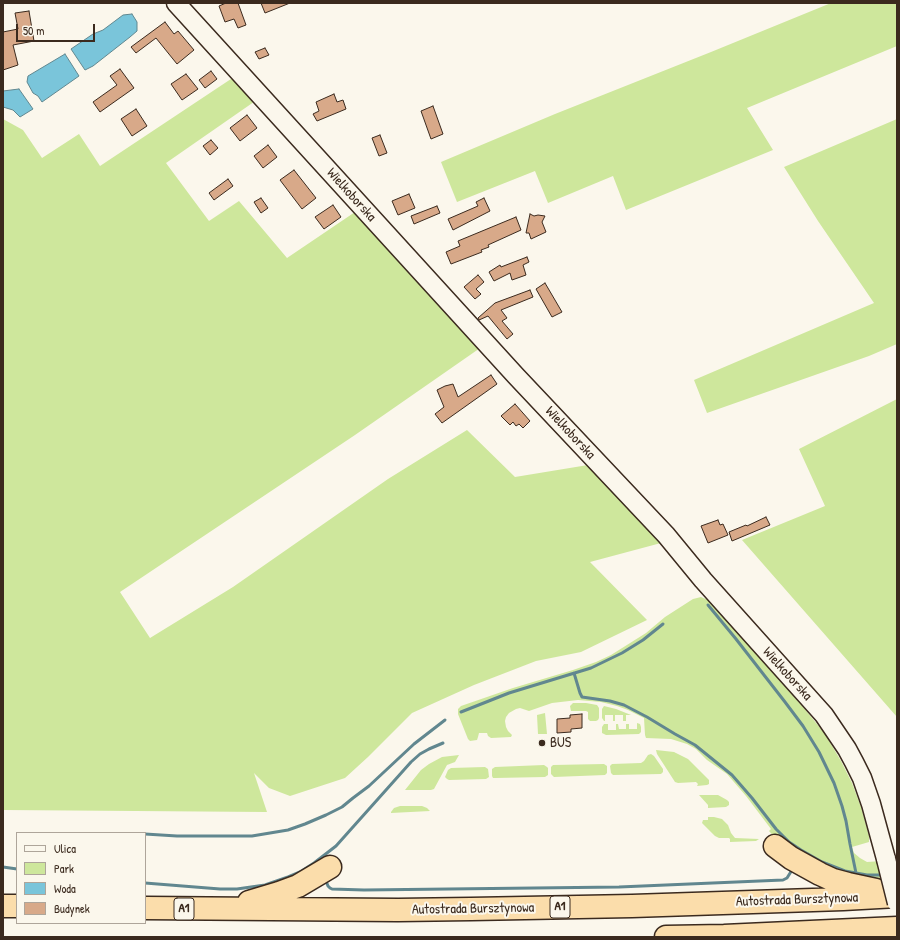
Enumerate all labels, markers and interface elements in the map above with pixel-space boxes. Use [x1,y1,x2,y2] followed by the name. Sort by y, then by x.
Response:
[18,16,97,42] scale bar
[23,22,44,39] text: 50 m
[323,165,379,225] street label: Wielkoborska
[541,403,599,463] street label: Wielkoborska
[759,644,815,704] street label: Wielkoborska
[550,735,571,751] place label: BUS
[537,738,547,748] marker: BUS
[16,832,146,924] legend
[54,840,76,857] text: Ulica
[54,860,74,877] text: Park
[54,880,76,897] text: Woda
[736,889,858,911] street label: Autostrada Bursztynowa
[550,896,570,918] road number: A1
[174,898,194,920] road number: A1
[54,900,90,917] text: Budynek
[412,900,534,918] street label: Autostrada Bursztynowa

